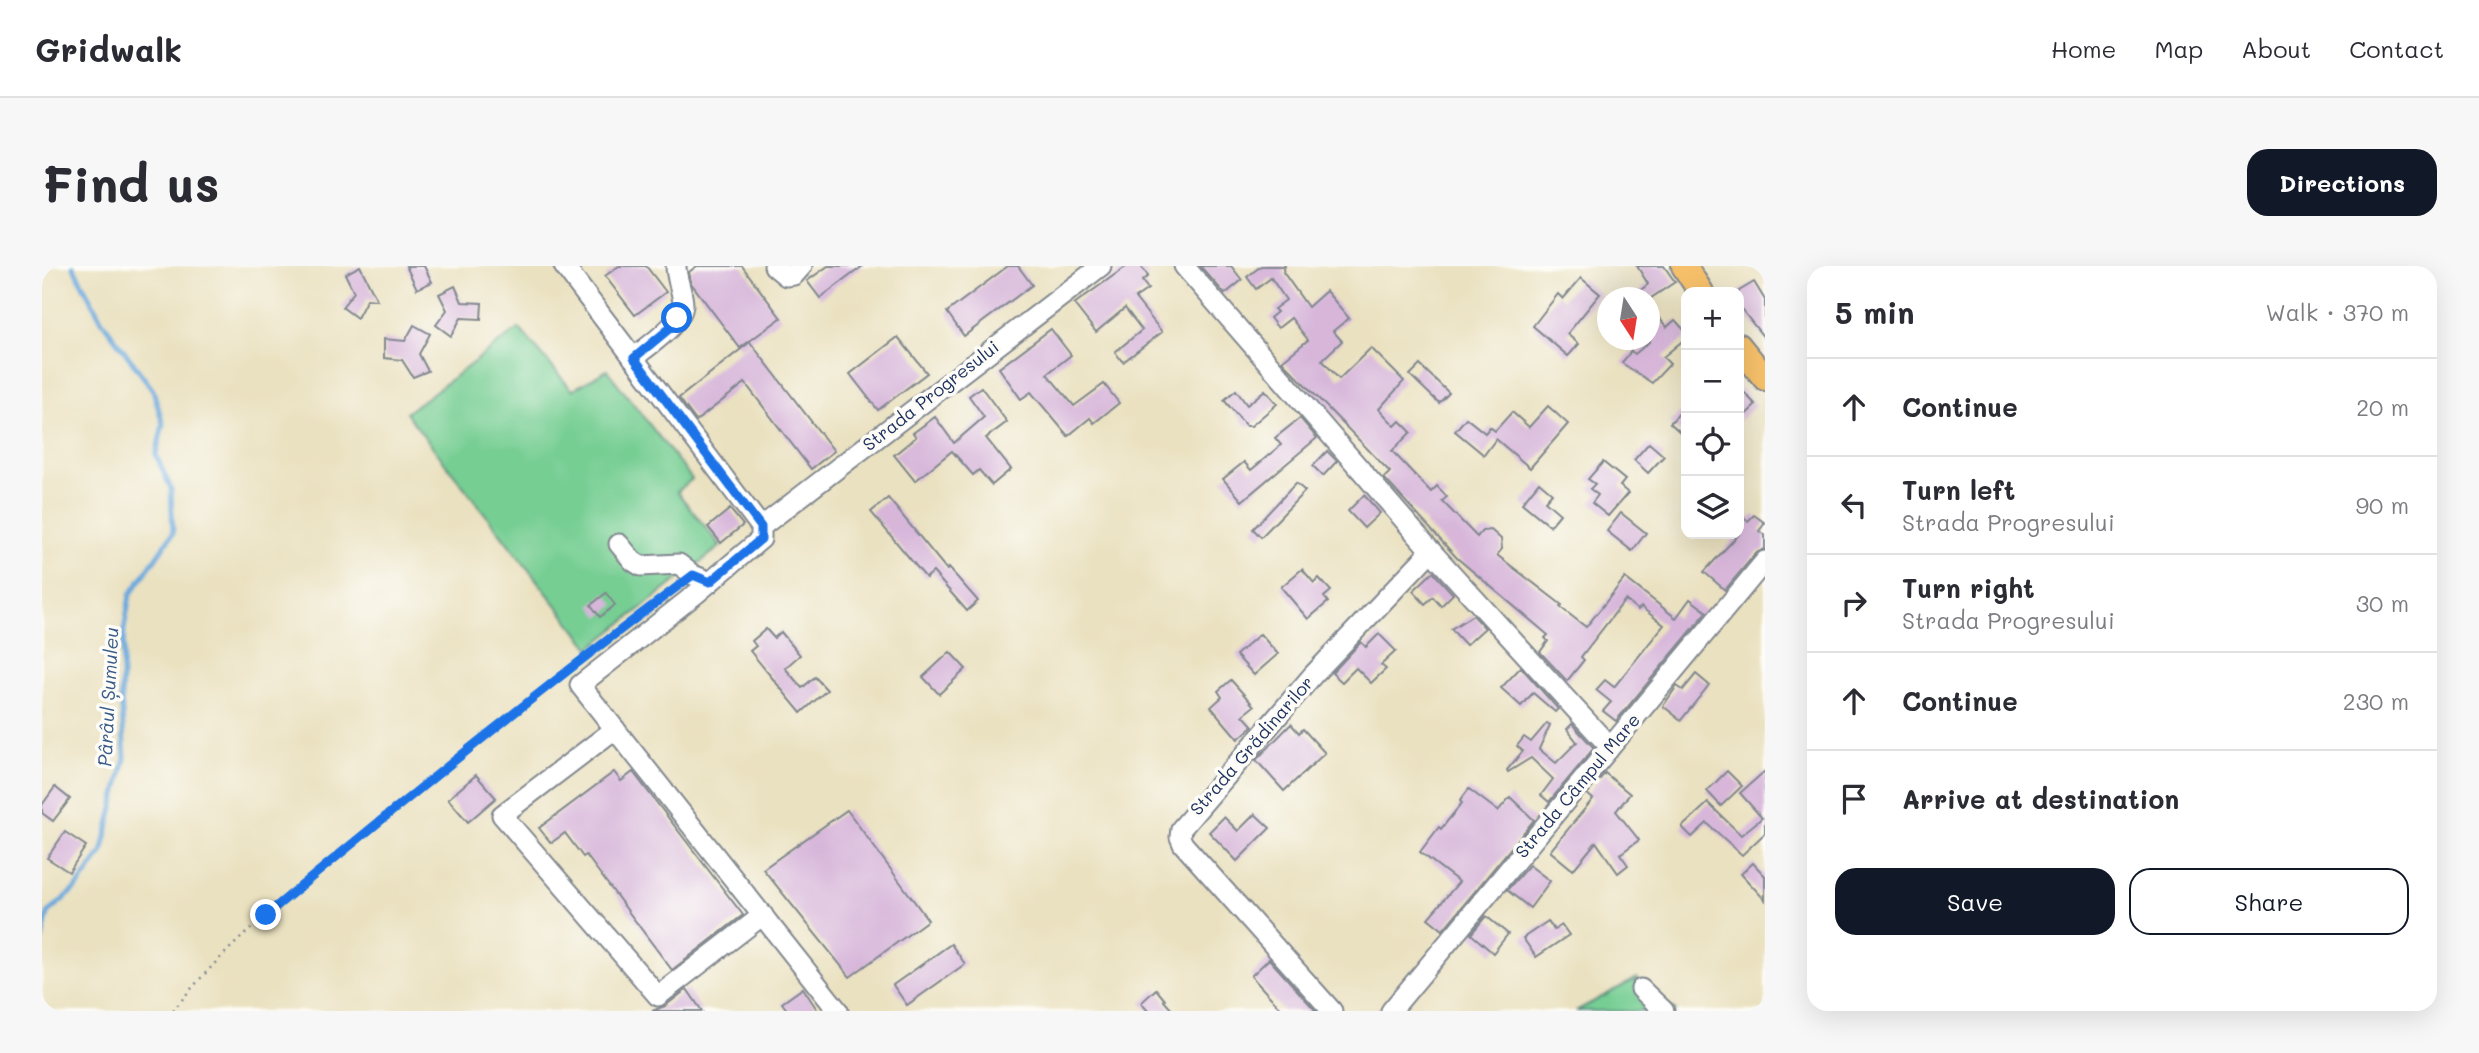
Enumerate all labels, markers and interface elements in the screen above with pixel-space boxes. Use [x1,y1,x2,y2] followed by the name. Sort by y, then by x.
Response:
[35,27,182,70] text: Gridwalk
[2051,33,2116,64] text: Home
[2154,33,2203,64] text: Map
[2241,33,2311,64] text: About
[2349,33,2444,64] text: Contact
[2247,149,2437,216] button: Directions
[42,151,220,214] text: Find us
[1597,287,1660,350] north arrow
[1681,287,1744,539] map controls
[1681,287,1744,350] button: +
[1835,292,1915,332] text: 5 min
[2266,297,2409,327] text: Walk · 370 m
[661,302,692,333] route start
[857,335,1003,456] street label: Strada Progresului
[1681,350,1744,413] button: −
[1835,388,1873,426] icon: ahead
[1902,390,2018,424] text: Continue
[2356,392,2409,422] text: 20 m
[1681,413,1744,476] button: locate
[1902,473,2015,507] text: Turn left
[1681,476,1744,539] button: layers
[1835,486,1873,524] icon: left
[2356,490,2409,520] text: 90 m
[1902,507,2115,537] text: Strada Progresului
[1902,571,2035,605] text: Turn right
[1835,584,1873,622] icon: right
[2356,588,2409,618] text: 30 m
[1902,605,2115,635] text: Strada Progresului
[91,627,125,767] water label: Pârâul Șumuleu
[1184,671,1318,820] street label: Strada Grădinarilor
[1835,682,1873,720] icon: ahead
[1902,684,2018,718] text: Continue
[2343,686,2409,716] text: 230 m
[1510,708,1645,863] street label: Strada Câmpul Mare
[1835,780,1873,818] icon: arrive
[1902,782,2179,816] text: Arrive at destination
[1835,868,2115,935] button: Save
[2129,868,2409,935] button: Share
[250,899,281,930] route end

